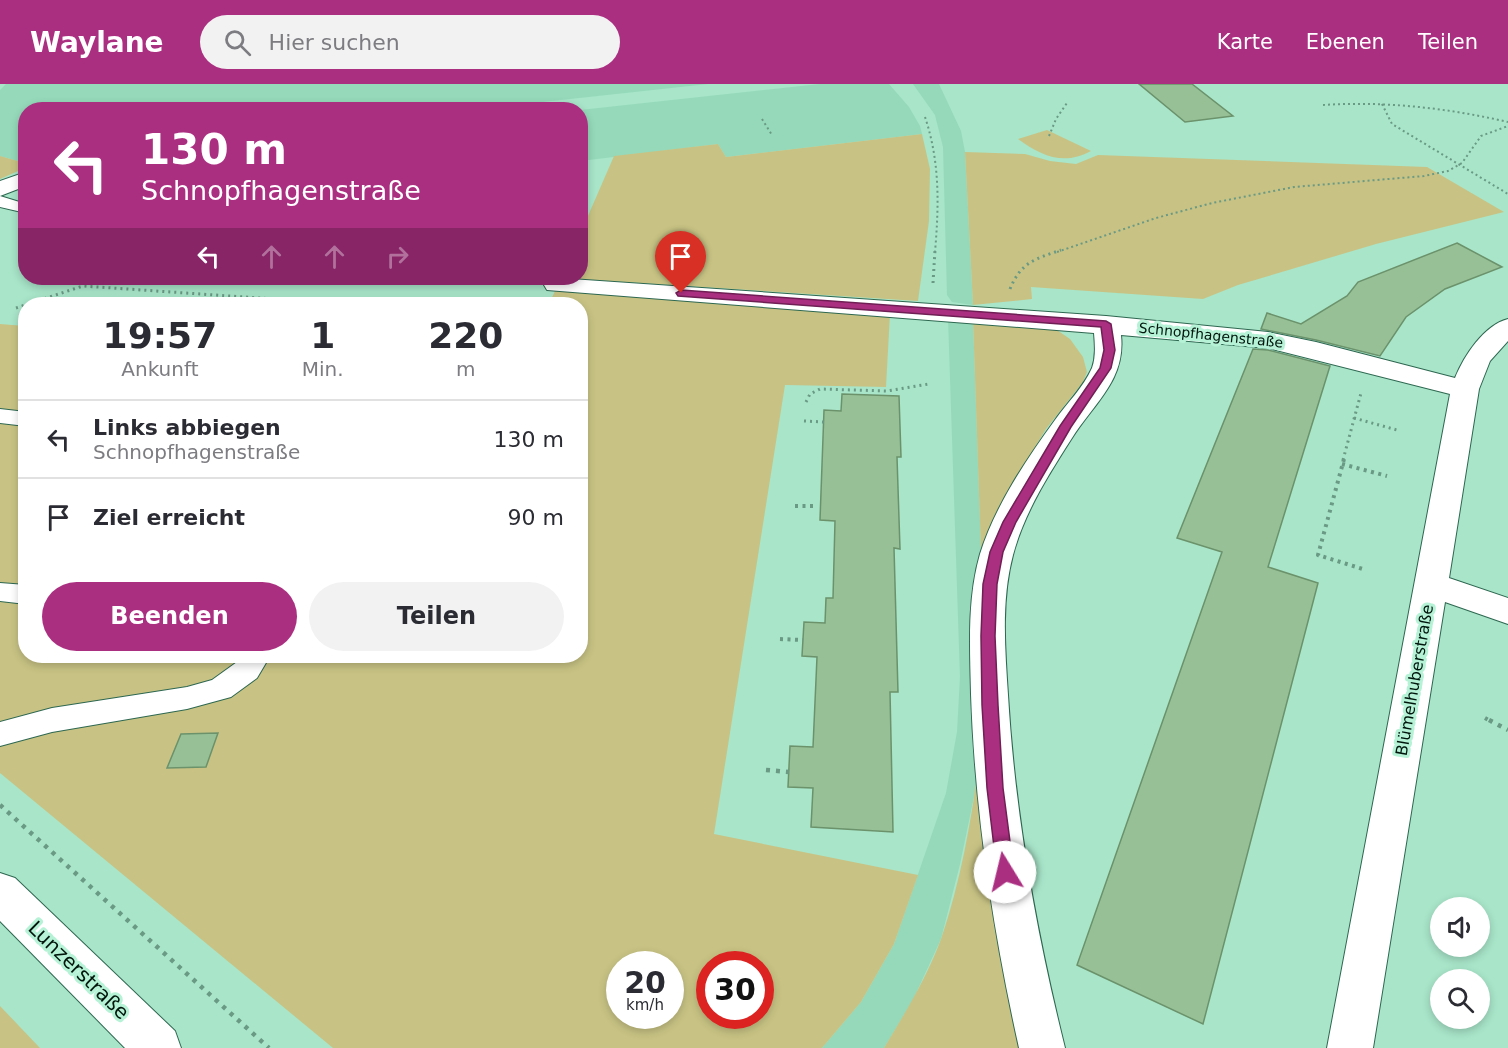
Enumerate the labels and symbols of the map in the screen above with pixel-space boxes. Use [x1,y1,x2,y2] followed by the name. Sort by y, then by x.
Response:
[655,231,706,293] pin
[1138,319,1284,351] street label: Schnopfhagenstraße
[1392,603,1437,757] street label: Blümelhuberstraße
[973,840,1037,904] position arrow
[24,916,134,1024] street label: Lunzerstraße
[696,951,774,1029] speed limit sign: 30

